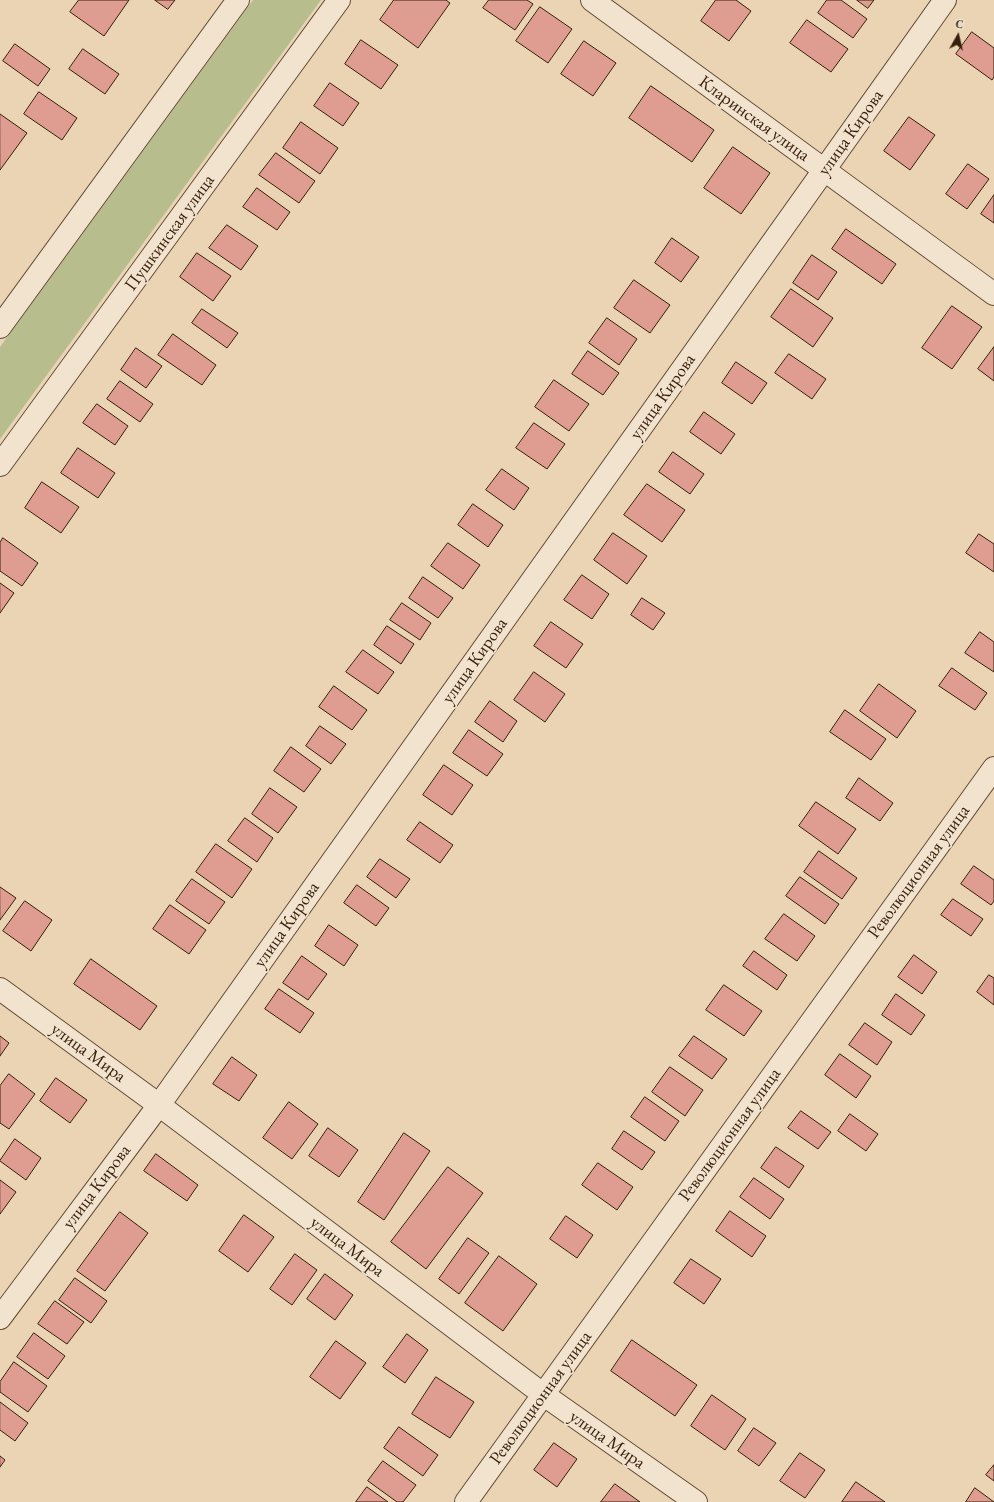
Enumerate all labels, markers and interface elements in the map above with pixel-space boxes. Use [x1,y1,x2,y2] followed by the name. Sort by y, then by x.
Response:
[938,16,978,56] north arrow
[955,17,965,32] text: С
[694,71,814,167] street label: Кларинская улица
[813,86,889,180] street label: улица Кирова
[120,170,220,296] street label: Пушкинская улица
[625,350,701,444] street label: улица Кирова
[437,614,513,708] street label: улица Кирова
[863,801,975,943] street label: Революционная улица
[249,878,325,972] street label: улица Кирова
[46,1019,130,1087] street label: улица Мира
[674,1064,786,1206] street label: Революционная улица
[58,1141,136,1233] street label: улица Кирова
[306,1212,388,1282] street label: улица Мира
[485,1327,597,1469] street label: Революционная улица
[565,1406,649,1474] street label: улица Мира

